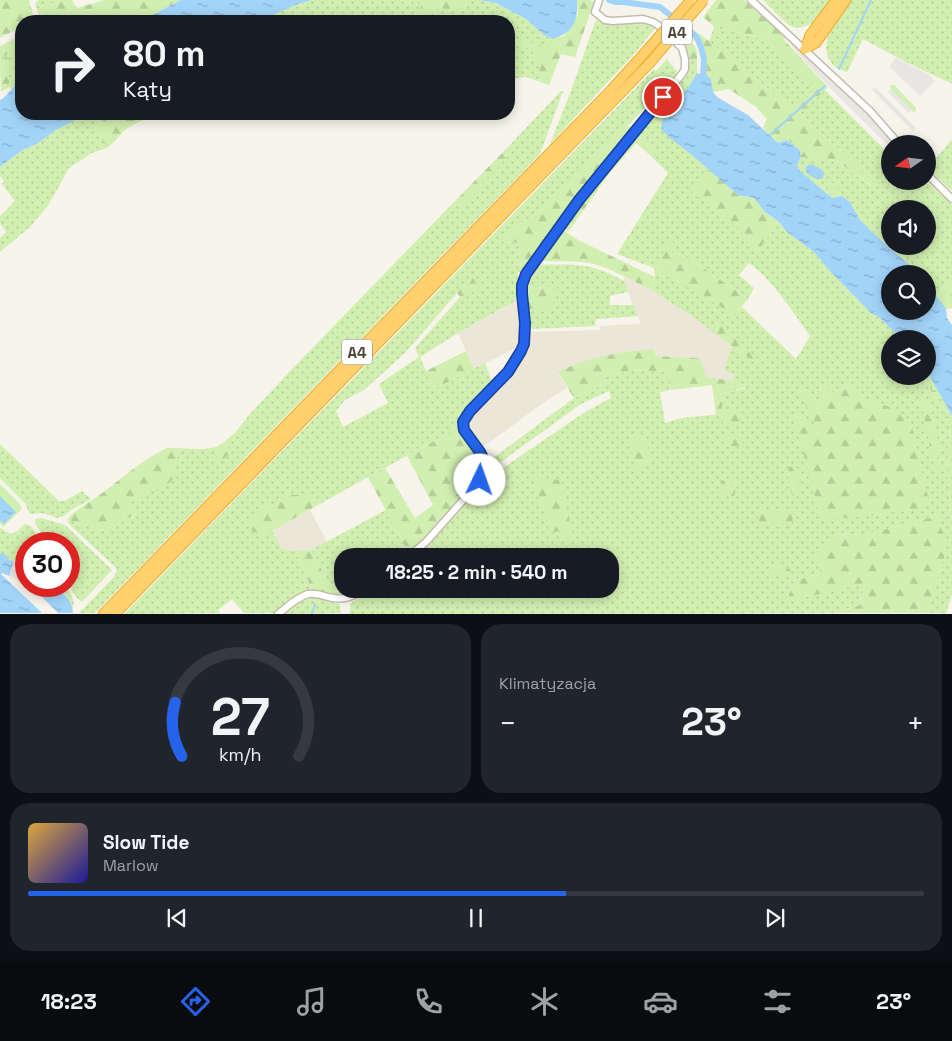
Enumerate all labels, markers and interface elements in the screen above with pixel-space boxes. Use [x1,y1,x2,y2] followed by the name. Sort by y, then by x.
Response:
[662,20,692,44] road number: A4
[123,32,205,76] text: 80 m
[40,35,105,100] icon: right
[123,75,172,103] text: Kąty
[642,76,684,118] pin
[649,83,677,111] icon: arrive
[881,135,936,190] north arrow
[881,135,936,385] map controls
[881,200,936,255] button: sound
[881,265,936,320] button: search
[881,330,936,385] button: layers
[342,340,372,364] road number: A4
[453,453,505,505] position arrow
[15,532,80,597] speed limit sign: 30
[386,560,567,585] text: 18:25 · 2 min · 540 m
[499,673,596,694] text: Klimatyzacja
[211,684,270,750] text: 27
[681,698,742,746] text: 23°
[499,705,516,741] text: −
[907,705,924,741] text: +
[219,743,262,766] text: km/h
[103,830,189,855] text: Slow Tide
[103,855,159,876] text: Marlow
[163,904,191,932] icon: previous
[462,904,490,932] icon: pause
[761,904,789,932] icon: next
[178,984,213,1019] icon: directions
[294,984,329,1019] icon: music
[411,984,446,1019] icon: phone
[527,984,562,1019] icon: climate
[643,984,678,1019] icon: car
[760,984,795,1019] icon: filters
[41,987,97,1015] text: 18:23
[876,987,911,1015] text: 23°

